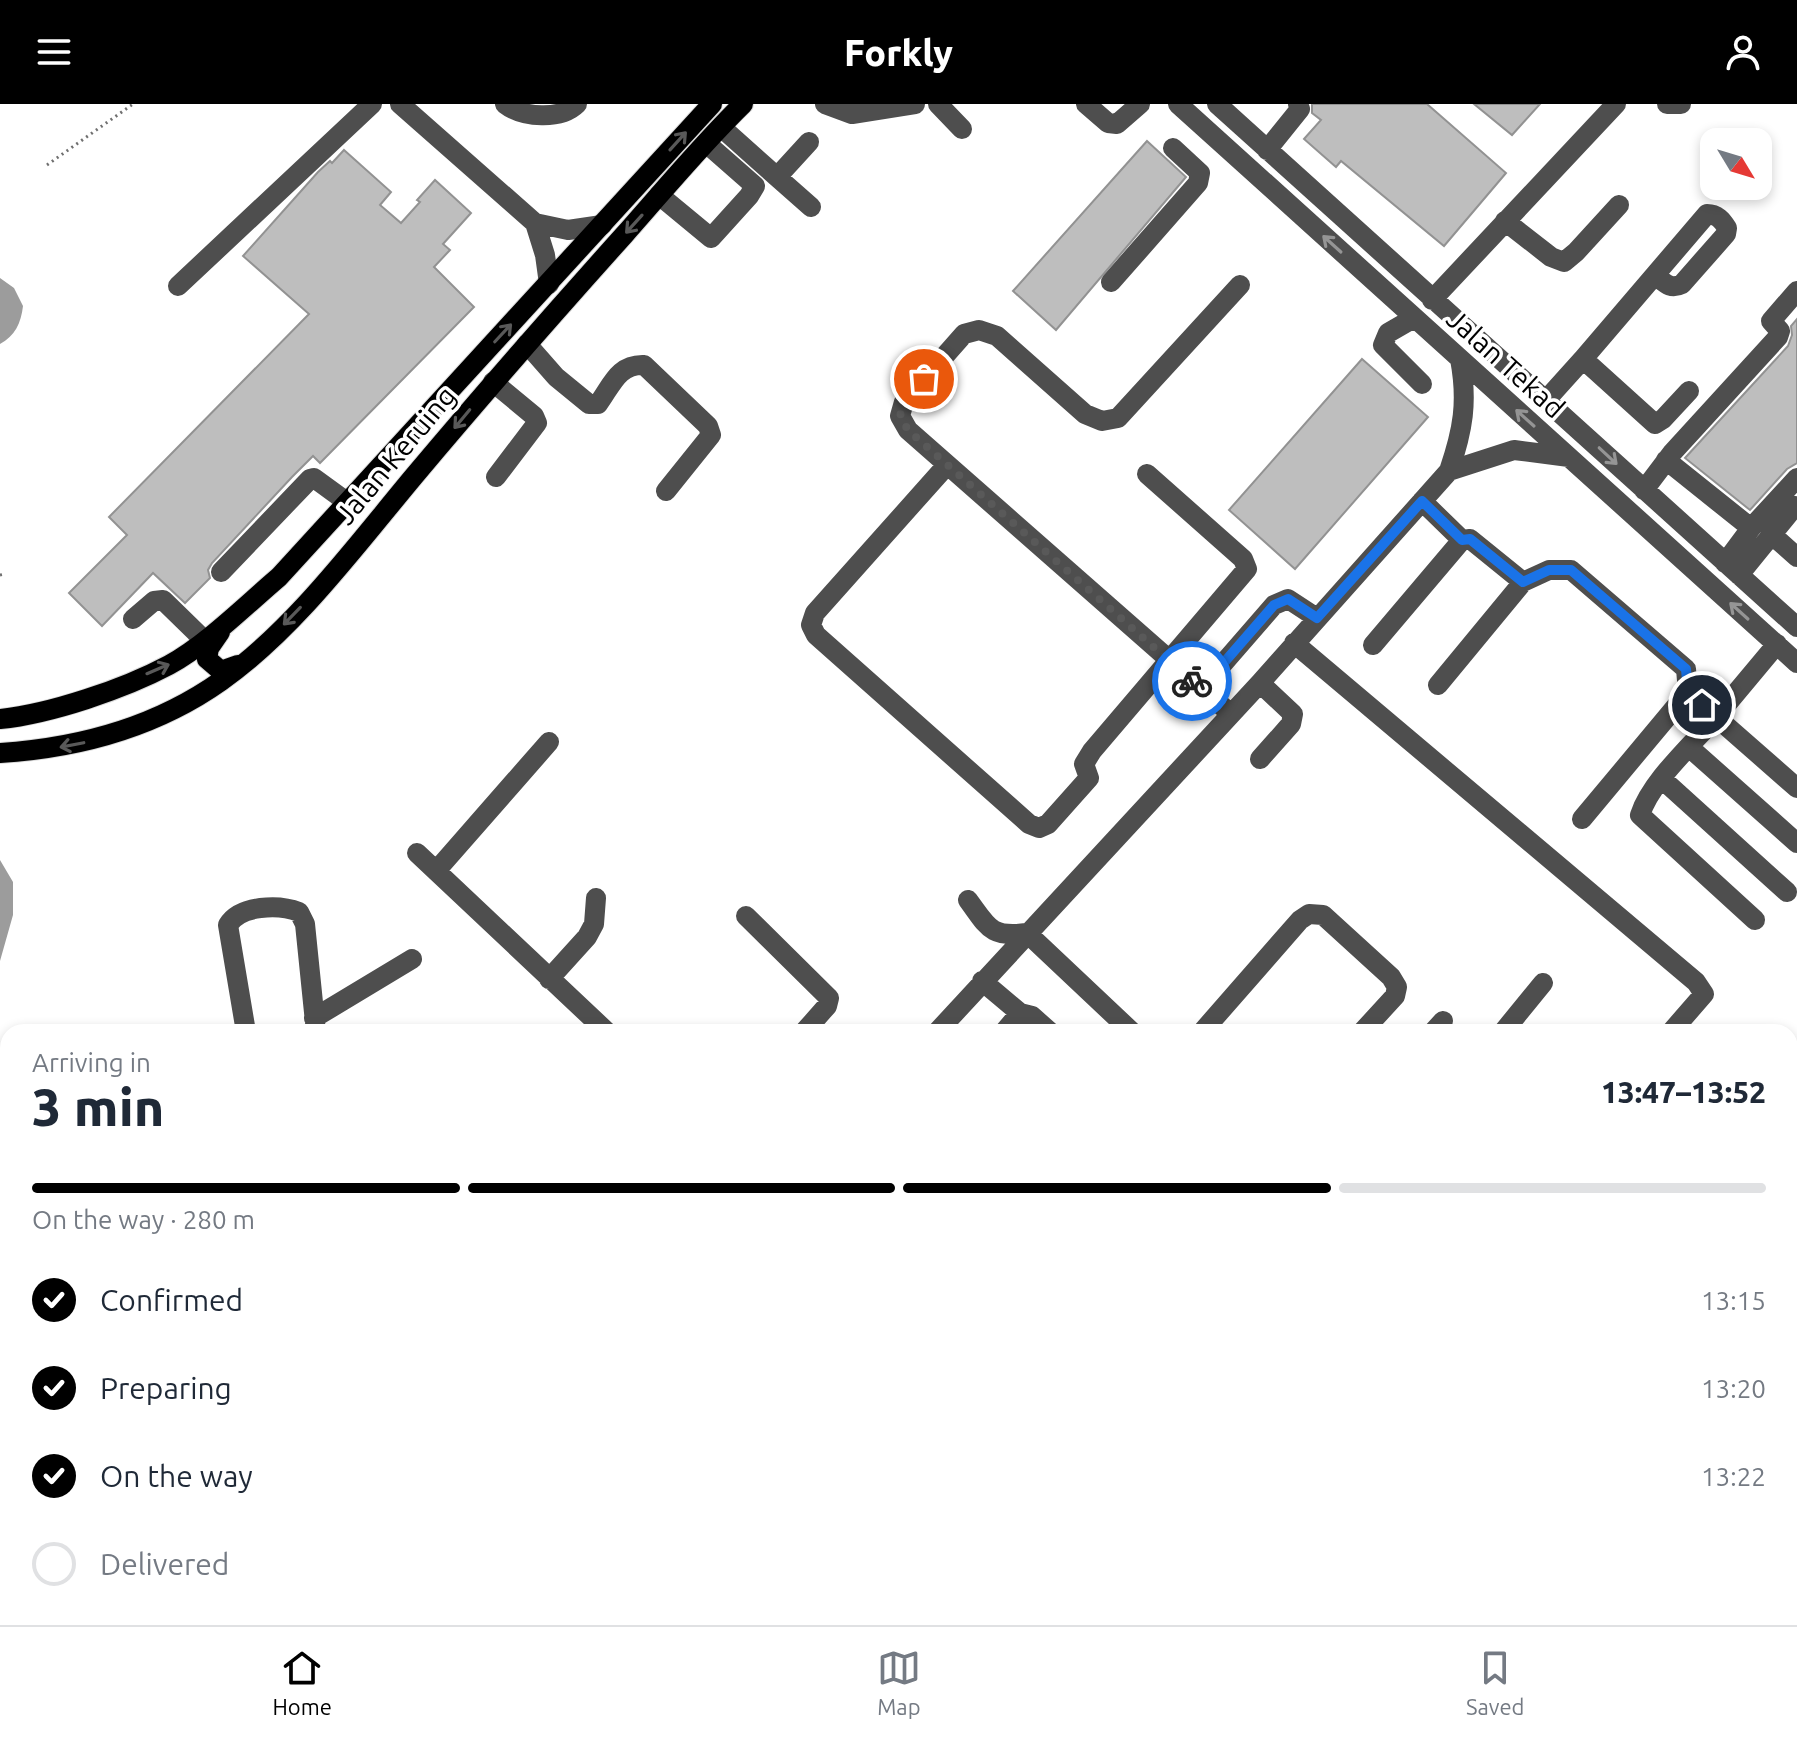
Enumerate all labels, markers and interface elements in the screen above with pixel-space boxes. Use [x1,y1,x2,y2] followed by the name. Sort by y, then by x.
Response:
[32,30,76,74] icon: menu
[1721,30,1765,74] icon: person
[844,32,953,73] text: Forkly
[1700,128,1772,200] north arrow
[1700,128,1772,200] map controls
[669,132,687,152] one-way arrow
[625,213,643,233] one-way arrow
[1323,235,1343,253] one-way arrow
[1441,302,1571,424] street label: Jalan Tekad
[494,324,512,344] one-way arrow
[890,345,958,413] pin
[902,357,946,401] icon: bag
[328,380,462,530] street label: Jalan Keruing
[453,408,471,429] one-way arrow
[1516,409,1536,427] one-way arrow
[1597,446,1617,465] one-way arrow
[1730,602,1750,620] one-way arrow
[283,606,302,626] one-way arrow
[1152,641,1232,721] courier
[1170,659,1214,703] icon: bike
[145,661,170,676] one-way arrow
[1668,671,1736,739] pin
[1680,683,1724,727] icon: home
[60,738,85,753] one-way arrow
[32,1048,151,1077] text: Arriving in
[1601,1075,1766,1109] text: 13:47–13:52
[32,1078,164,1136] text: 3 min
[32,1205,255,1234] text: On the way · 280 m
[32,1278,76,1322] icon: check
[100,1283,243,1317] text: Confirmed
[1701,1286,1766,1315] text: 13:15
[32,1366,76,1410] icon: check
[100,1371,232,1405] text: Preparing
[1701,1374,1766,1403] text: 13:20
[32,1454,76,1498] icon: check
[100,1459,253,1493] text: On the way
[1701,1462,1766,1491] text: 13:22
[100,1547,229,1581] text: Delivered
[273,1646,332,1719] tab: Home
[877,1646,921,1719] tab: Map
[1466,1646,1524,1719] tab: Saved

